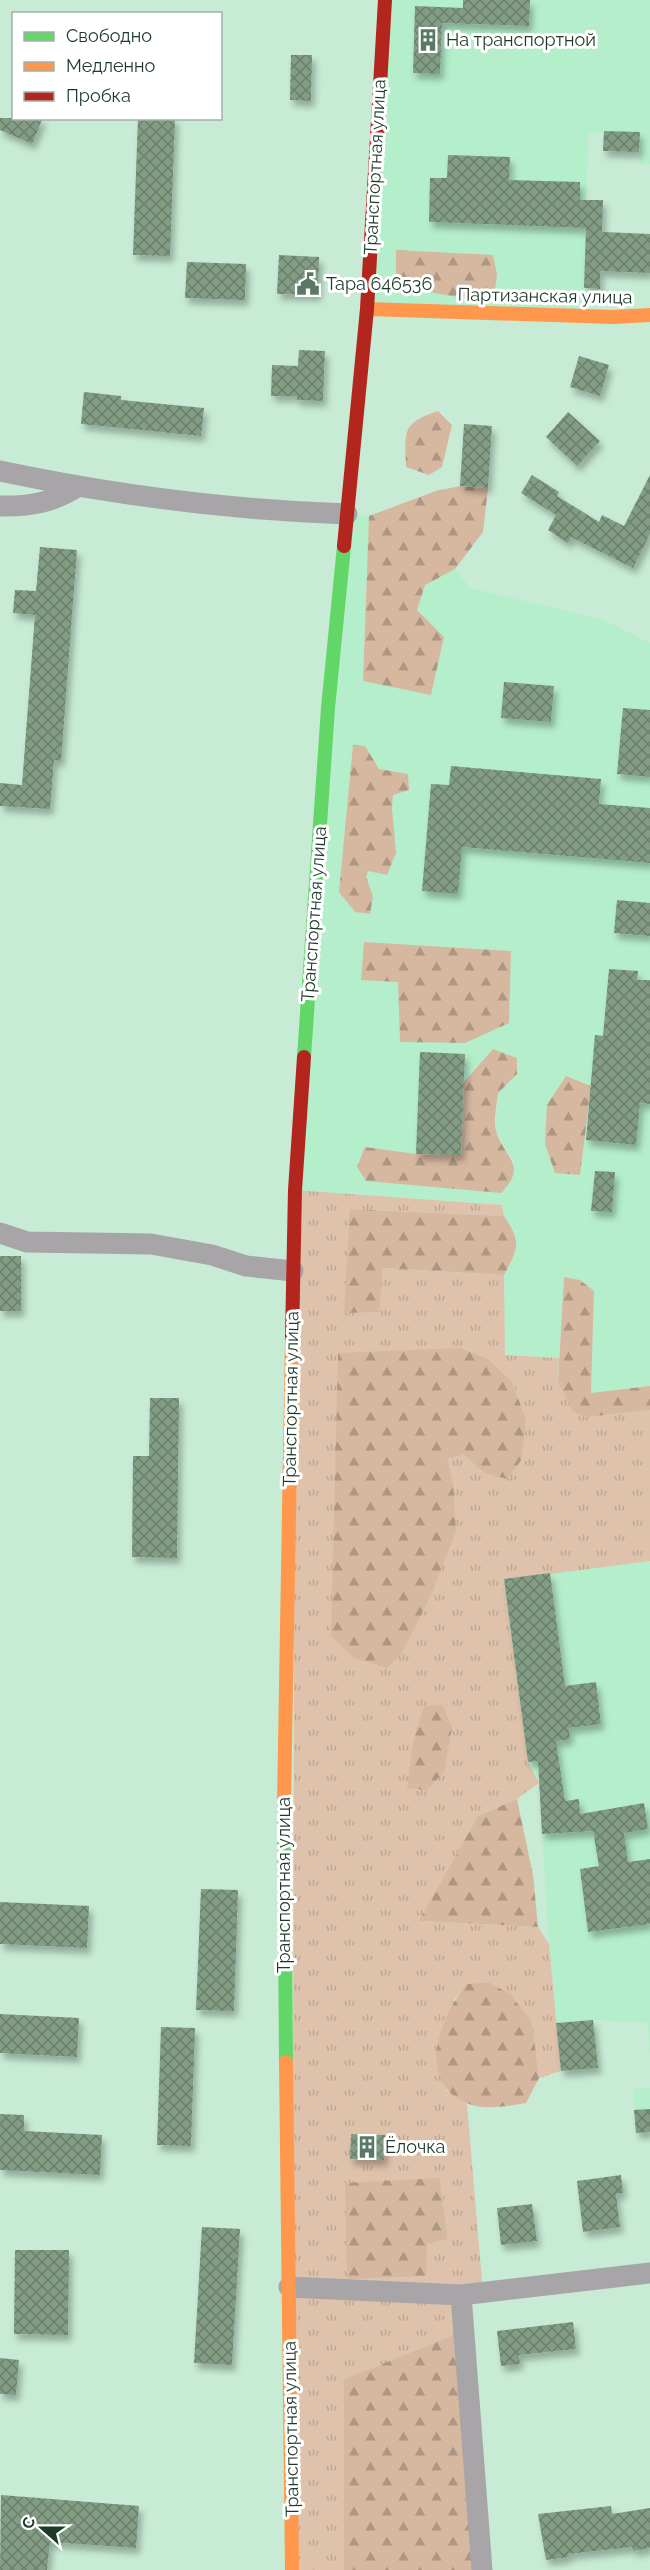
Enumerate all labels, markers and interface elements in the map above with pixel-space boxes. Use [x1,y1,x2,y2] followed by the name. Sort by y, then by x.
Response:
[12,12,222,120] legend
[66,25,152,46] text: Свободно
[415,27,441,53] building icon: На транспортной
[446,29,596,50] place label: На транспортной
[66,55,155,76] text: Медленно
[359,79,390,255] street label: Транспортная улица
[66,85,131,106] text: Пробка
[295,271,321,297] public building icon: Тара 646536
[326,273,432,294] place label: Тара 646536
[457,283,633,308] street label: Партизанская улица
[297,825,330,1002] street label: Транспортная улица
[278,1311,303,1487] street label: Транспортная улица
[273,1797,294,1973] street label: Транспортная улица
[354,2134,380,2160] building icon: Ёлочка
[385,2136,445,2157] place label: Ёлочка
[278,2341,303,2517] street label: Транспортная улица
[12,2498,72,2558] north arrow
[18,2514,39,2531] text: С

